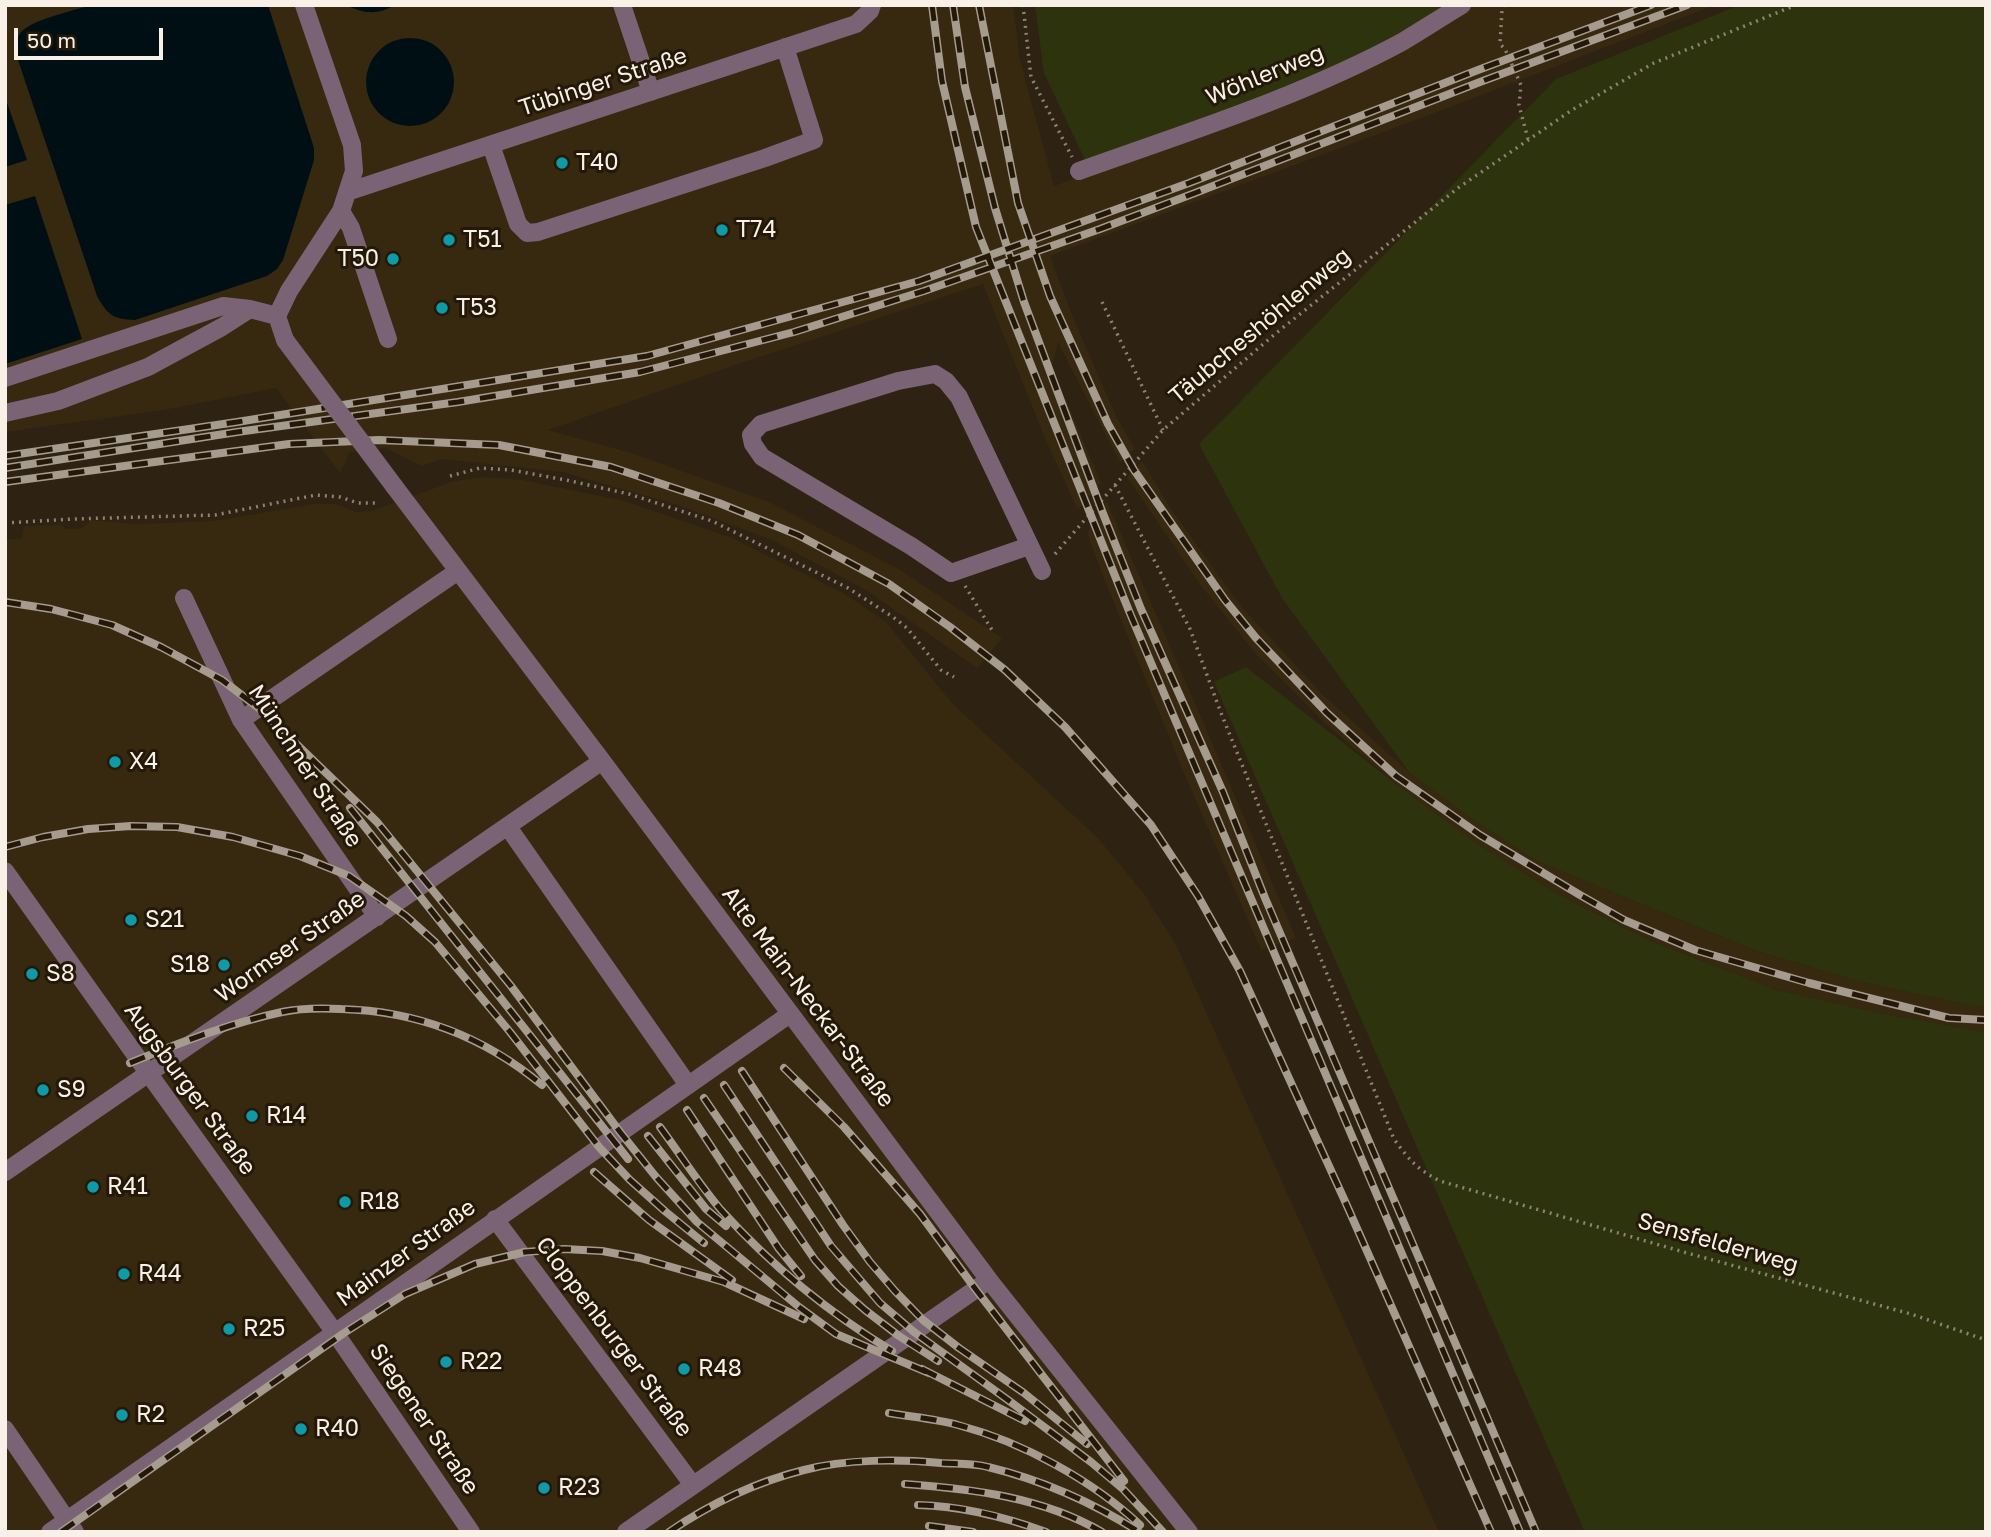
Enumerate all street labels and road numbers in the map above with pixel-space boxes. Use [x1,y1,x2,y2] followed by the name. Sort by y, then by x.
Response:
[1202,39,1328,111] street label: Wöhlerweg
[515,42,691,122] street label: Tübinger Straße
[1164,242,1356,410] street label: Täubcheshöhlenweg
[242,679,368,853] street label: Münchner Straße
[716,881,900,1113] street label: Alte Main-Neckar-Straße
[210,885,370,1009] street label: Wormser Straße
[118,998,262,1180] street label: Augsburger Straße
[331,1193,481,1313] street label: Mainzer Straße
[1634,1207,1802,1279] street label: Sensfelderweg
[530,1232,698,1442] street label: Cloppenburger Straße
[363,1338,485,1500] street label: Siegener Straße

